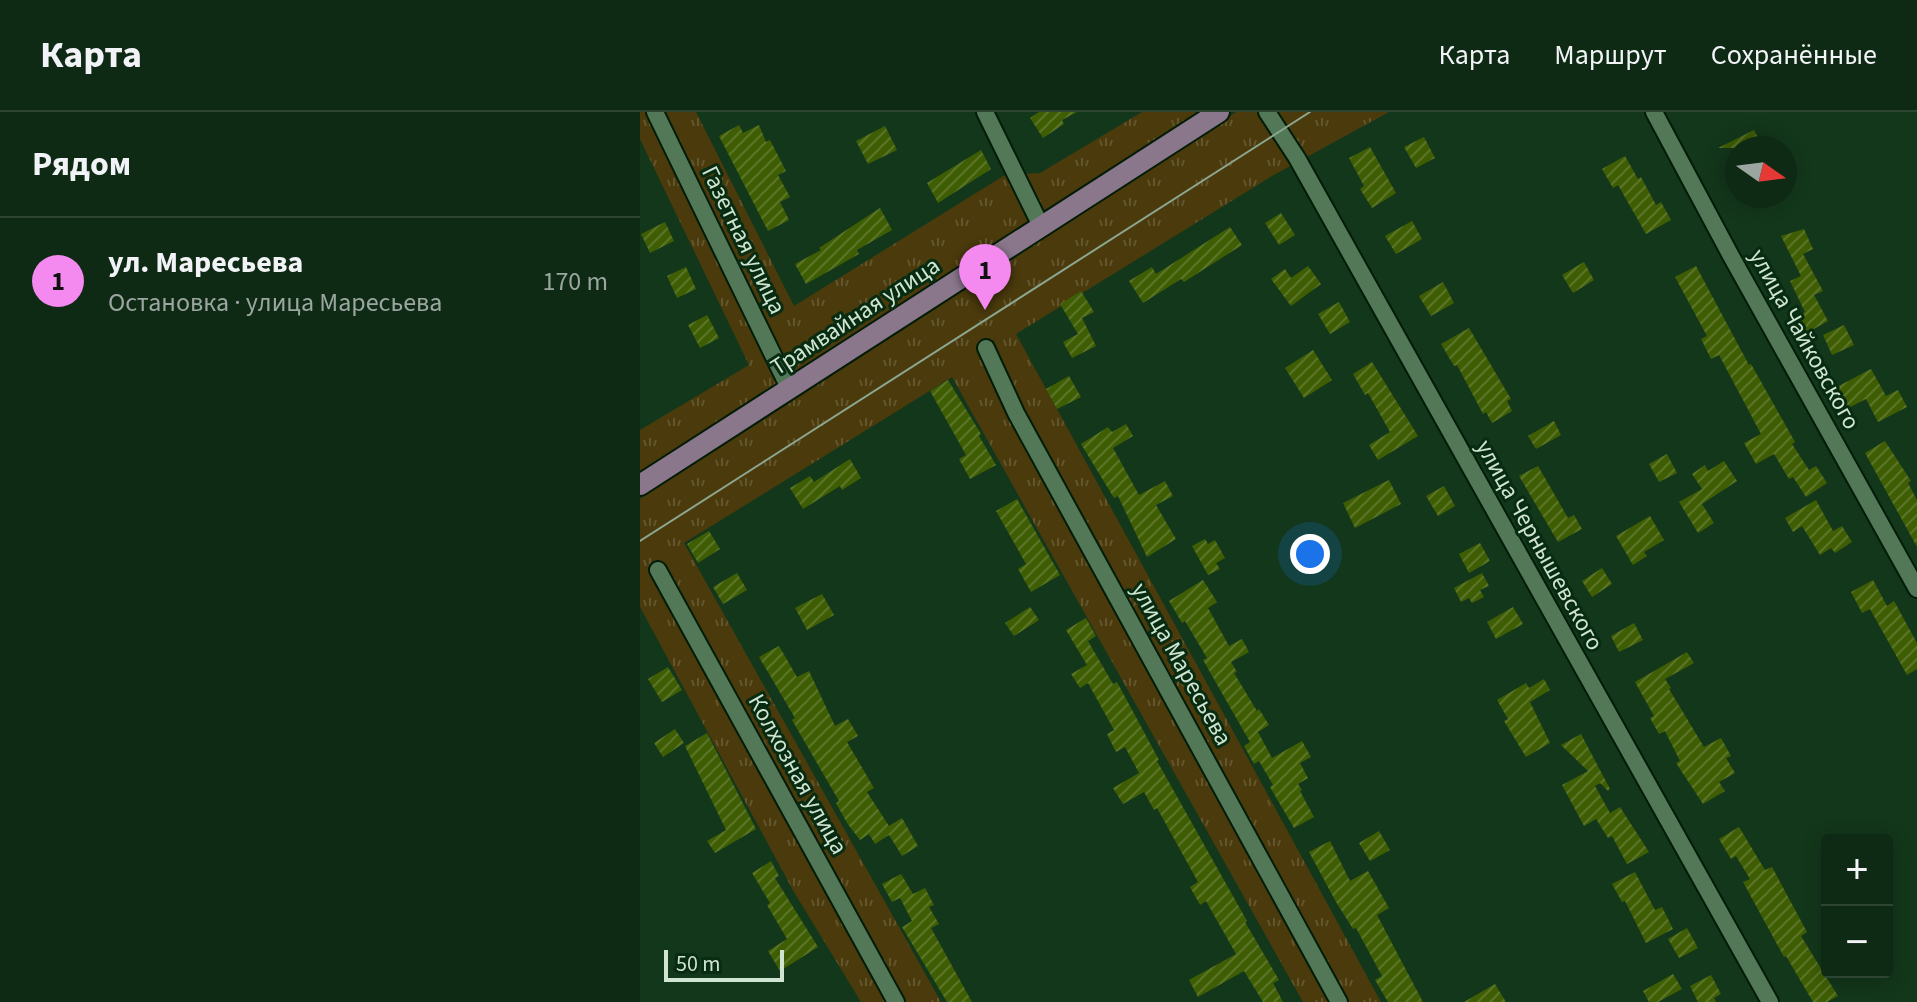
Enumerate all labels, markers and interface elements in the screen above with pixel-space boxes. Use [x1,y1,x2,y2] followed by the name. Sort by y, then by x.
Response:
[40,28,142,82] text: Карта
[1439,35,1510,75] text: Карта
[1554,35,1667,75] text: Маршрут
[1711,35,1877,75] text: Сохранённые
[1725,136,1797,208] north arrow
[32,140,131,189] text: Рядом
[693,160,795,320] street label: Газетная улица
[108,241,303,284] text: ул. Маресьева
[1740,243,1869,436] street label: улица Чайковского
[959,244,1011,310] pin: 1
[764,248,947,384] street label: Трамвайная улица
[51,263,65,300] text: 1
[542,263,608,300] text: 170 m
[108,284,442,321] text: Остановка · улица Маресьева
[1467,433,1612,657] street label: улица Чернышевского
[1290,534,1330,574] your location
[1122,576,1241,752] street label: улица Маресьева
[739,688,856,861] street label: Колхозная улица
[1821,834,1893,978] map controls
[1821,834,1893,906] button: +
[1821,906,1893,978] button: −
[664,946,784,982] scale bar
[676,948,721,980] text: 50 m

